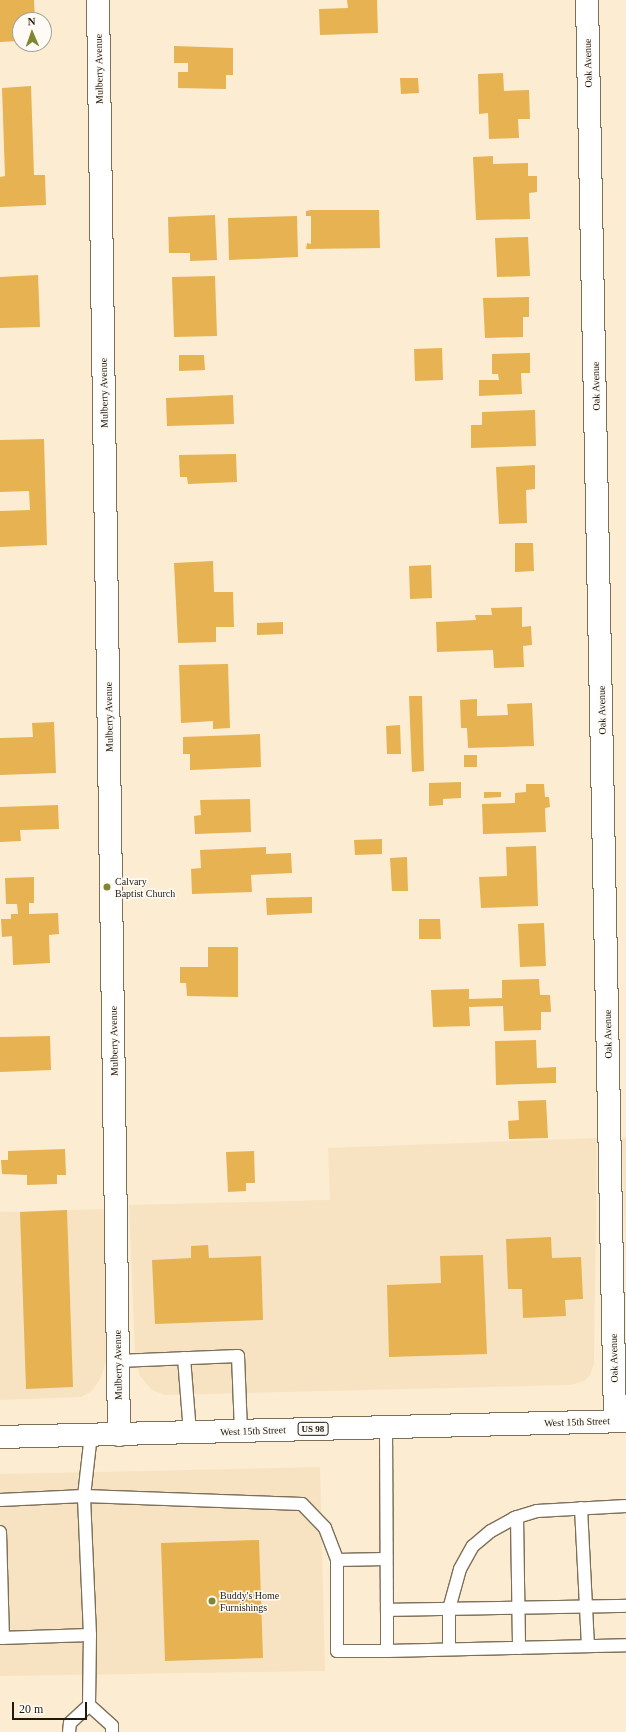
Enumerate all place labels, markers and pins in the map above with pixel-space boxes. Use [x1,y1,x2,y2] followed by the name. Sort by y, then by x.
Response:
[115,875,175,898] place label: Calvary Baptist Church
[102,882,112,892] marker: Calvary Baptist Church
[220,1589,279,1612] place label: Buddy's Home Furnishings
[207,1596,217,1606] marker: Buddy's Home Furnishings

